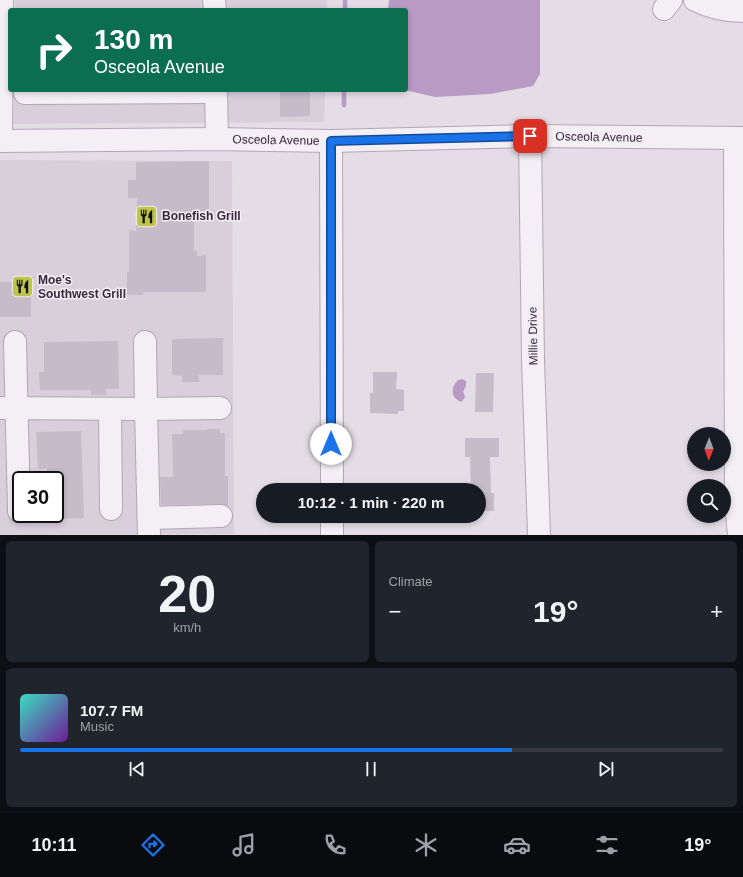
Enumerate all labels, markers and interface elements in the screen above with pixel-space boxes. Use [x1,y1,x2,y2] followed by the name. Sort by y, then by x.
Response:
[28,24,80,76] icon: right
[94,24,173,55] text: 130 m
[94,57,225,77] text: Osceola Avenue
[513,119,547,153] pin
[519,125,541,147] icon: arrive
[555,129,643,145] street label: Osceola Avenue
[232,132,320,148] street label: Osceola Avenue
[134,203,160,229] restaurant icon: Bonefish Grill
[162,209,241,223] place label: Bonefish Grill
[38,273,126,301] place label: Moe's Southwest Grill
[10,274,36,300] restaurant icon: Moe's Southwest Grill
[525,306,541,365] street label: Millie Drive
[310,423,352,465] position arrow
[687,427,731,471] north arrow
[687,427,731,523] map controls
[12,471,64,523] speed limit sign: 30
[687,479,731,523] button: search
[298,494,444,511] text: 10:12 · 1 min · 220 m
[158,565,216,623] text: 20
[389,574,433,589] text: Climate
[533,595,578,628] text: 19°
[389,599,401,624] text: −
[710,599,723,624] text: +
[173,620,201,635] text: km/h
[80,702,143,719] text: 107.7 FM
[80,719,114,734] text: Music
[126,758,148,780] icon: previous
[360,758,382,780] icon: pause
[595,758,617,780] icon: next
[139,831,167,859] icon: directions
[230,831,258,859] icon: music
[321,831,349,859] icon: phone
[412,831,440,859] icon: climate
[503,831,531,859] icon: car
[593,831,621,859] icon: filters
[31,835,76,855] text: 10:11
[684,835,711,855] text: 19°

